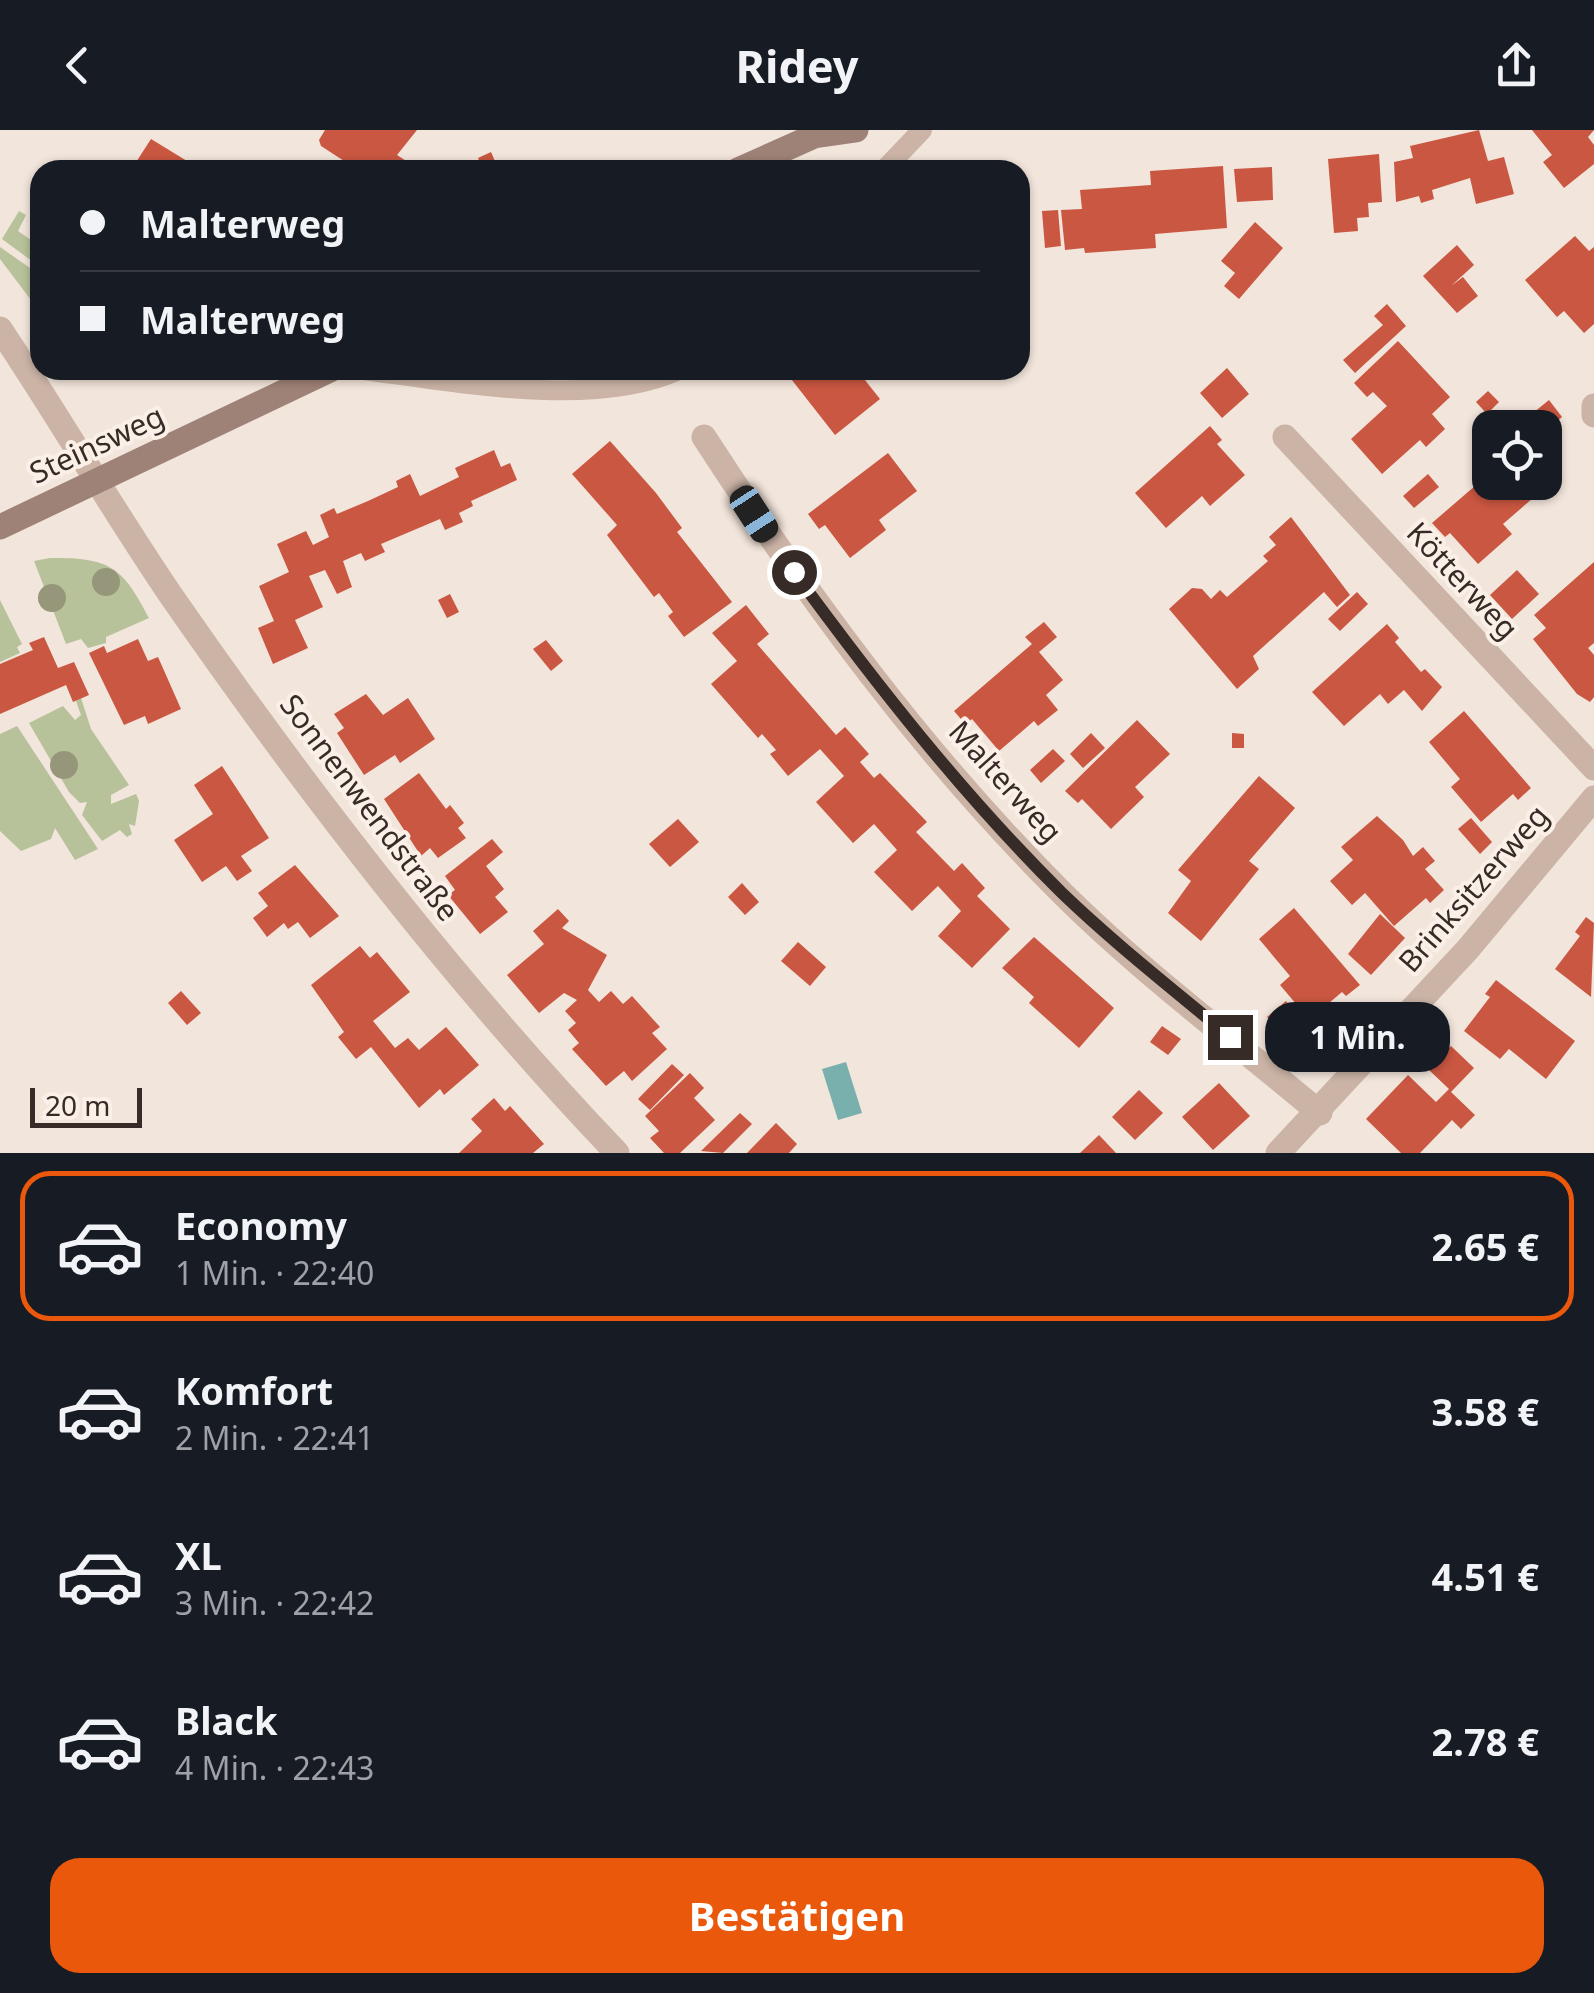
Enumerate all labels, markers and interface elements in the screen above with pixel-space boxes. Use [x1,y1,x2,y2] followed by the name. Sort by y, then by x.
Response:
[735,35,859,96] text: Ridey
[50,38,105,93] icon: back
[1489,38,1544,93] icon: share
[140,197,345,249] text: Malterweg
[140,293,345,345] text: Malterweg
[23,395,170,493] street label: Steinsweg
[1472,410,1562,500] map controls
[1472,410,1562,500] button: locate
[725,481,783,547] car
[1398,512,1528,648] street label: Kötterweg
[772,550,817,595] route start
[271,685,469,929] street label: Sonnenwendstraße
[940,711,1072,851] street label: Malterweg
[1389,796,1557,981] street label: Brinksitzerweg
[1265,1002,1450,1072] callout: 1 Min.
[1208,1015,1253,1060] route end
[1309,1015,1406,1058] text: 1 Min.
[30,1083,142,1128] scale bar
[45,1086,111,1124] text: 20 m
[175,1199,347,1251] text: Economy
[55,1201,145,1291] icon: car
[1431,1220,1539,1272] text: 2.65 €
[175,1251,374,1294] text: 1 Min. · 22:40
[175,1364,333,1416] text: Komfort
[55,1366,145,1456] icon: car
[1431,1385,1539,1437] text: 3.58 €
[175,1416,374,1459] text: 2 Min. · 22:41
[175,1529,222,1581] text: XL
[55,1531,145,1621] icon: car
[1431,1550,1539,1602] text: 4.51 €
[175,1581,374,1624] text: 3 Min. · 22:42
[175,1694,278,1746] text: Black
[55,1696,145,1786] icon: car
[1431,1715,1539,1767] text: 2.78 €
[175,1746,374,1789] text: 4 Min. · 22:43
[50,1858,1544,1973] button: Bestätigen

